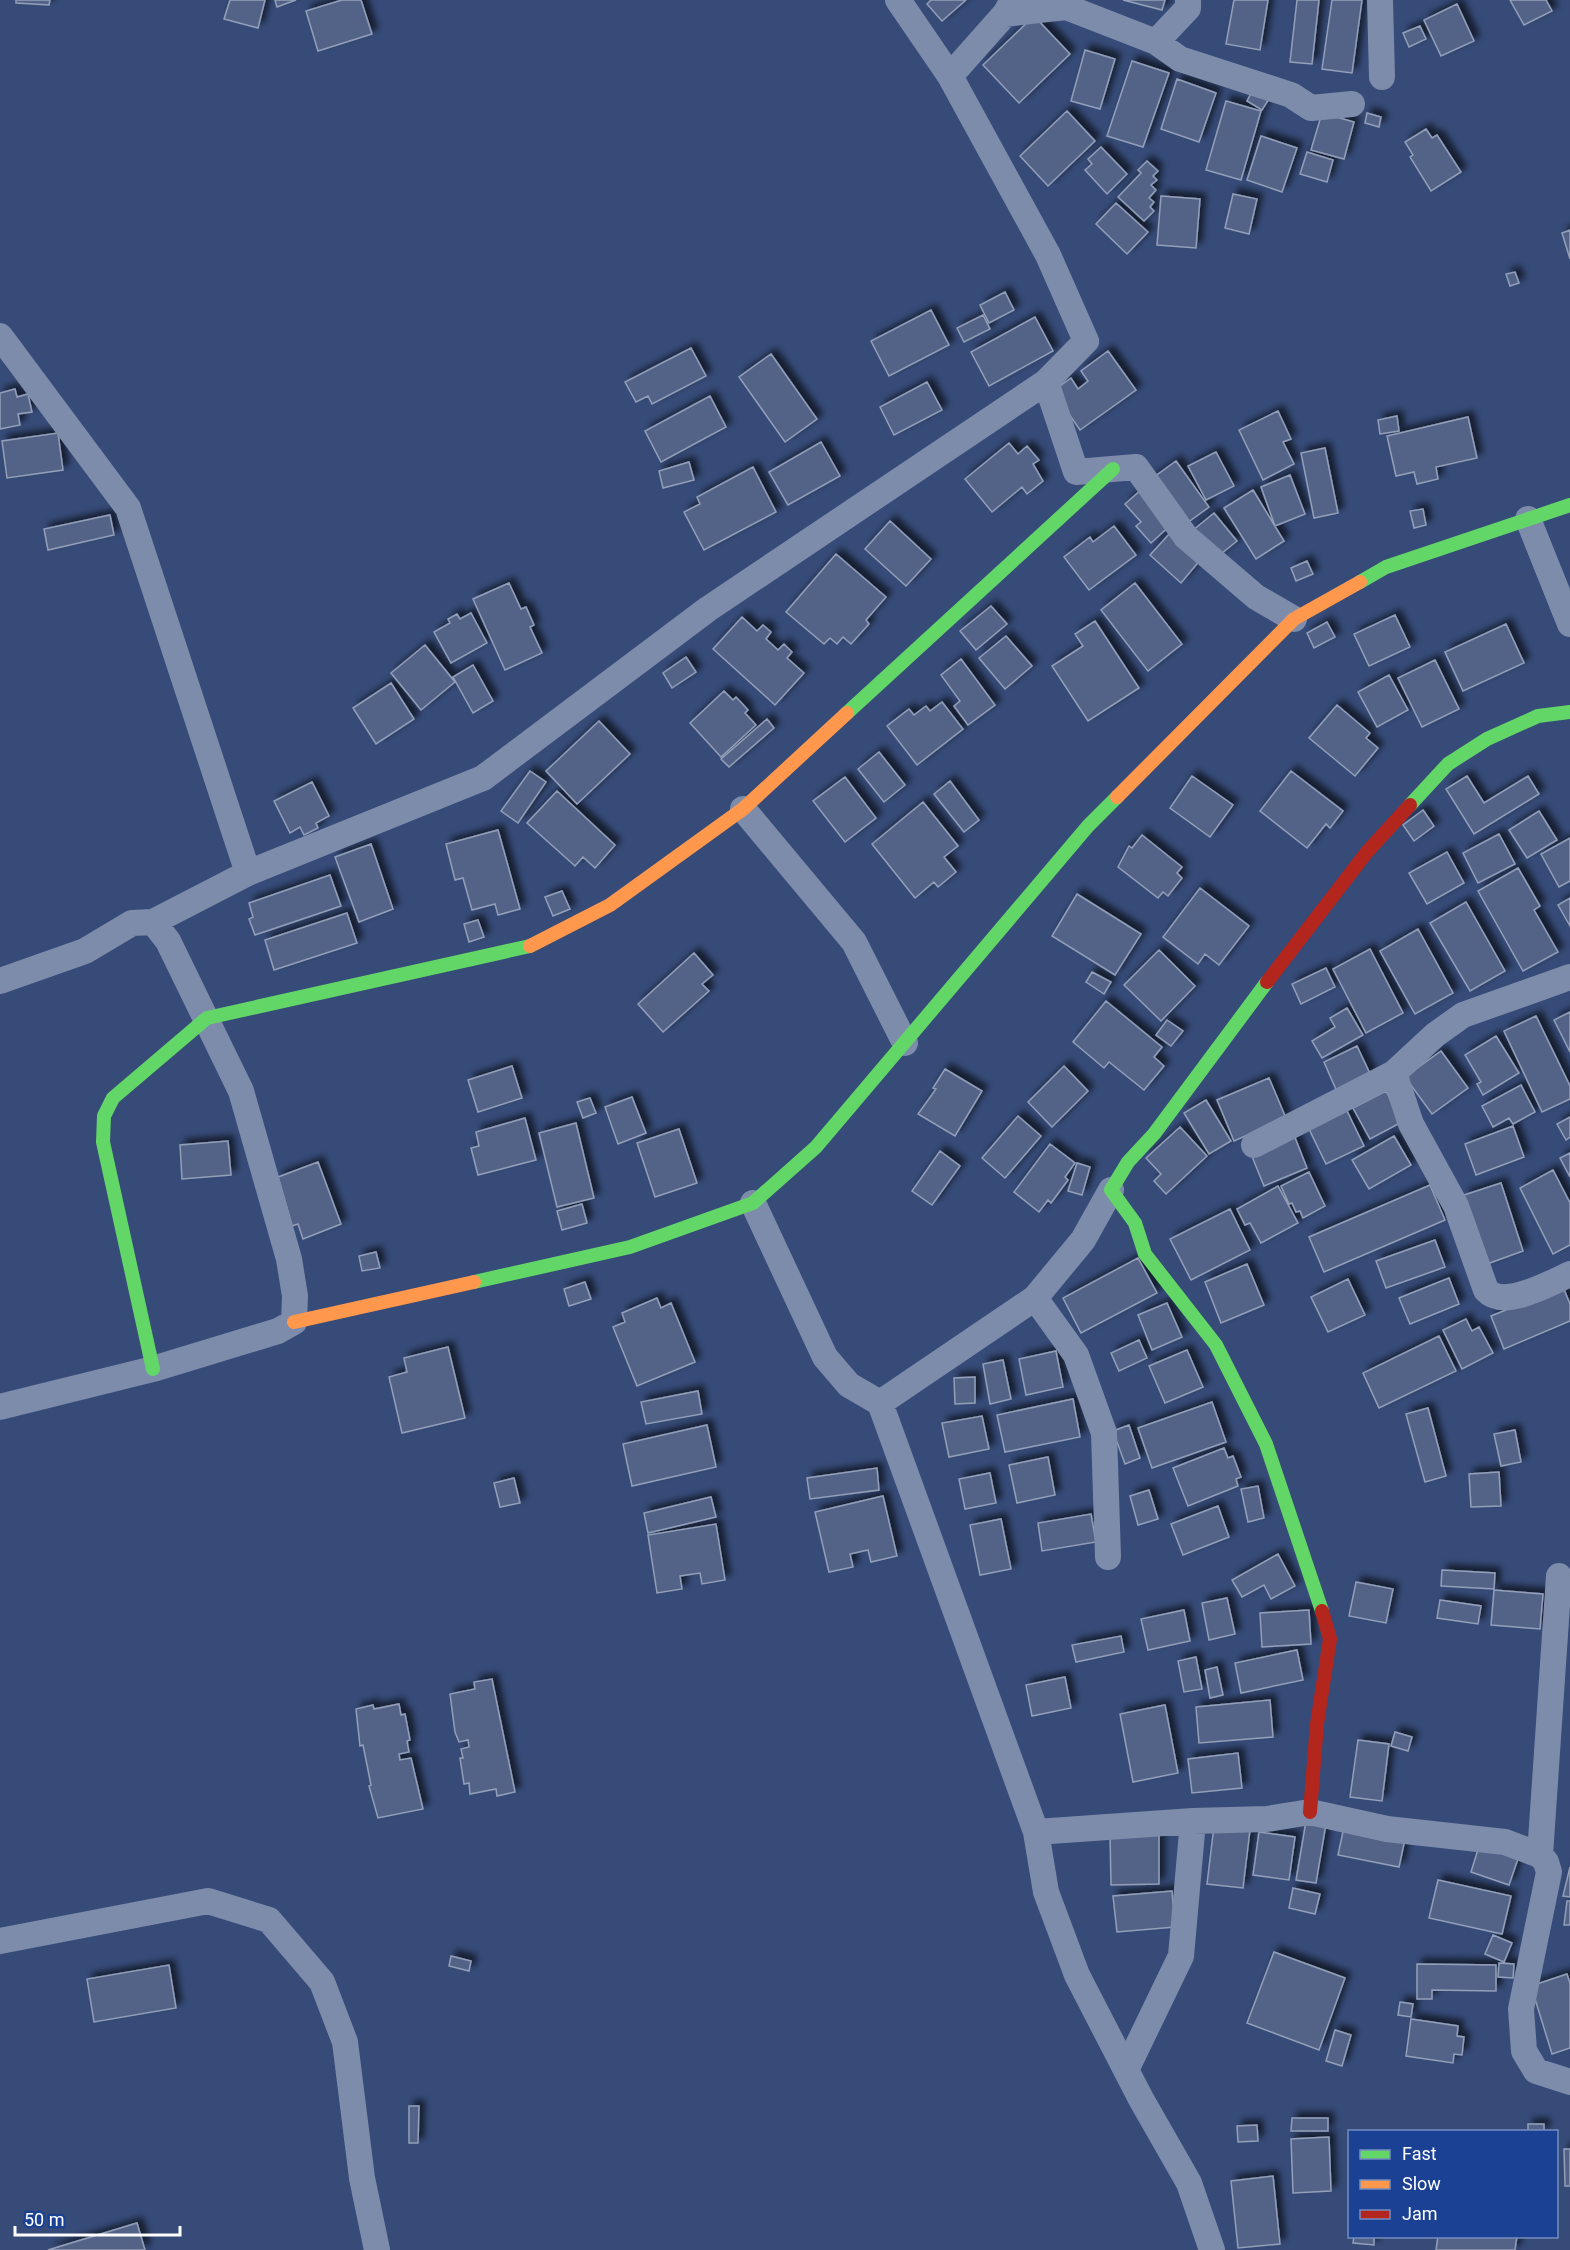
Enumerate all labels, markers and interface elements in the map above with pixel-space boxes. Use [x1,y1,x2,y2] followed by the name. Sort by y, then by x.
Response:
[1348,2130,1558,2238] legend
[1402,2143,1437,2164] text: Fast
[1402,2173,1441,2194] text: Slow
[15,2199,180,2237] scale bar
[1402,2203,1438,2224] text: Jam
[24,2209,64,2230] text: 50 m

